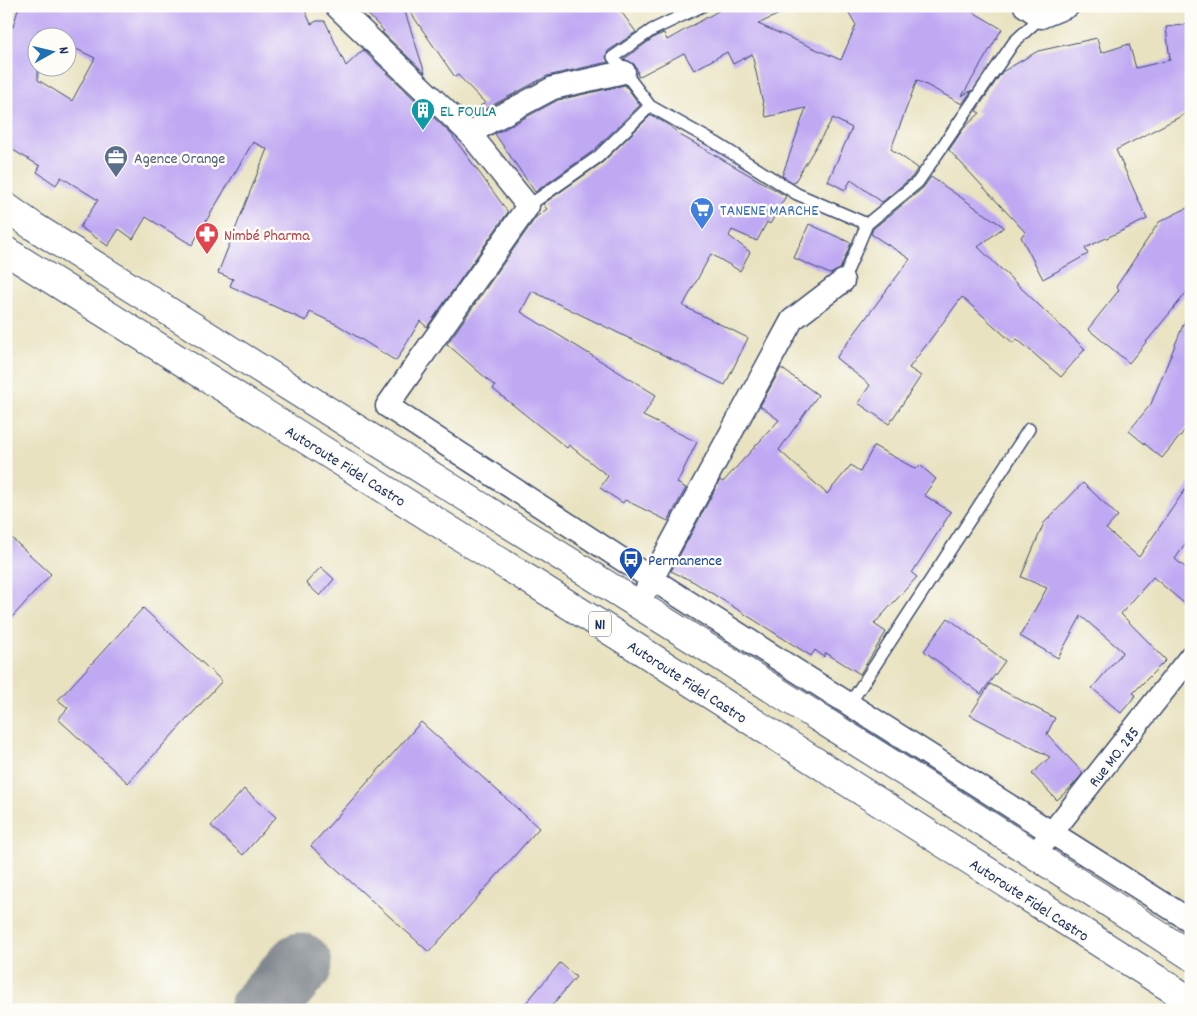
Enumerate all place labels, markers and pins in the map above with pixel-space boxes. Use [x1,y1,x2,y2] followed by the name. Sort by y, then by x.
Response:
[410,97,436,131] building icon: EL FOULA
[440,101,497,124] place label: EL FOULA
[103,144,129,178] office icon: Agence Orange
[134,148,225,171] place label: Agence Orange
[689,196,715,230] supermarket icon: TANENE MARCHE
[720,200,819,223] place label: TANENE MARCHE
[194,221,220,255] pharmacy icon: Nimbé Pharma
[224,225,310,248] place label: Nimbé Pharma
[618,546,644,580] bus stop icon: Permanence
[648,550,722,573] place label: Permanence

